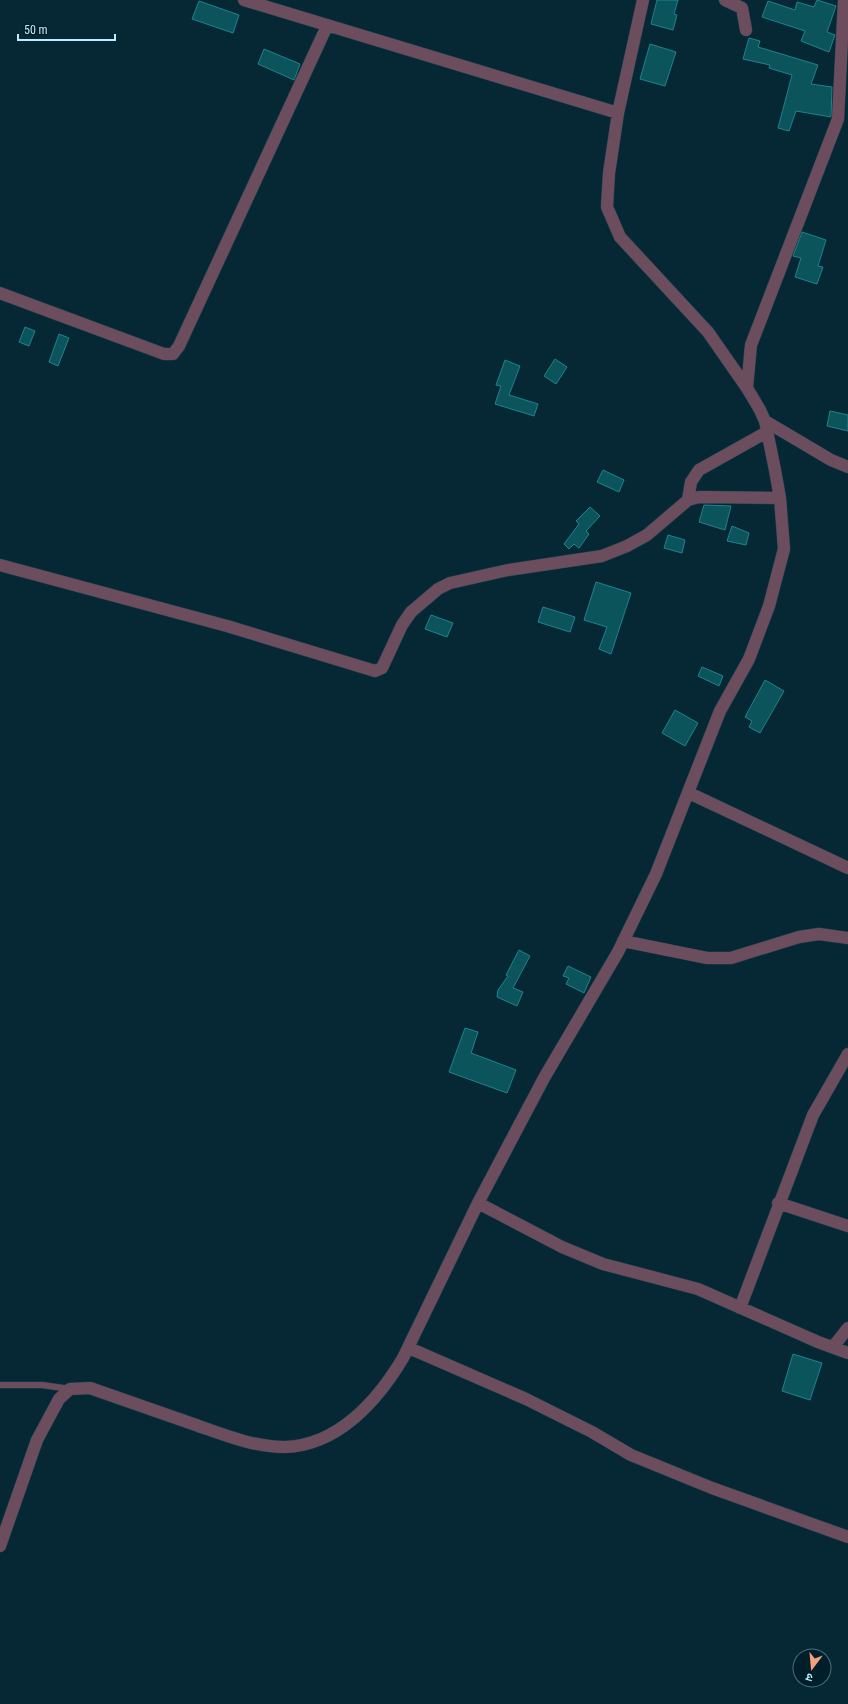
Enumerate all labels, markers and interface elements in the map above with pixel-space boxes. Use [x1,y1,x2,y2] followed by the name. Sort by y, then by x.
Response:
[18,16,115,42] scale bar
[24,23,48,37] text: 50 m
[792,1648,832,1688] north arrow
[804,1670,814,1684] text: उ

